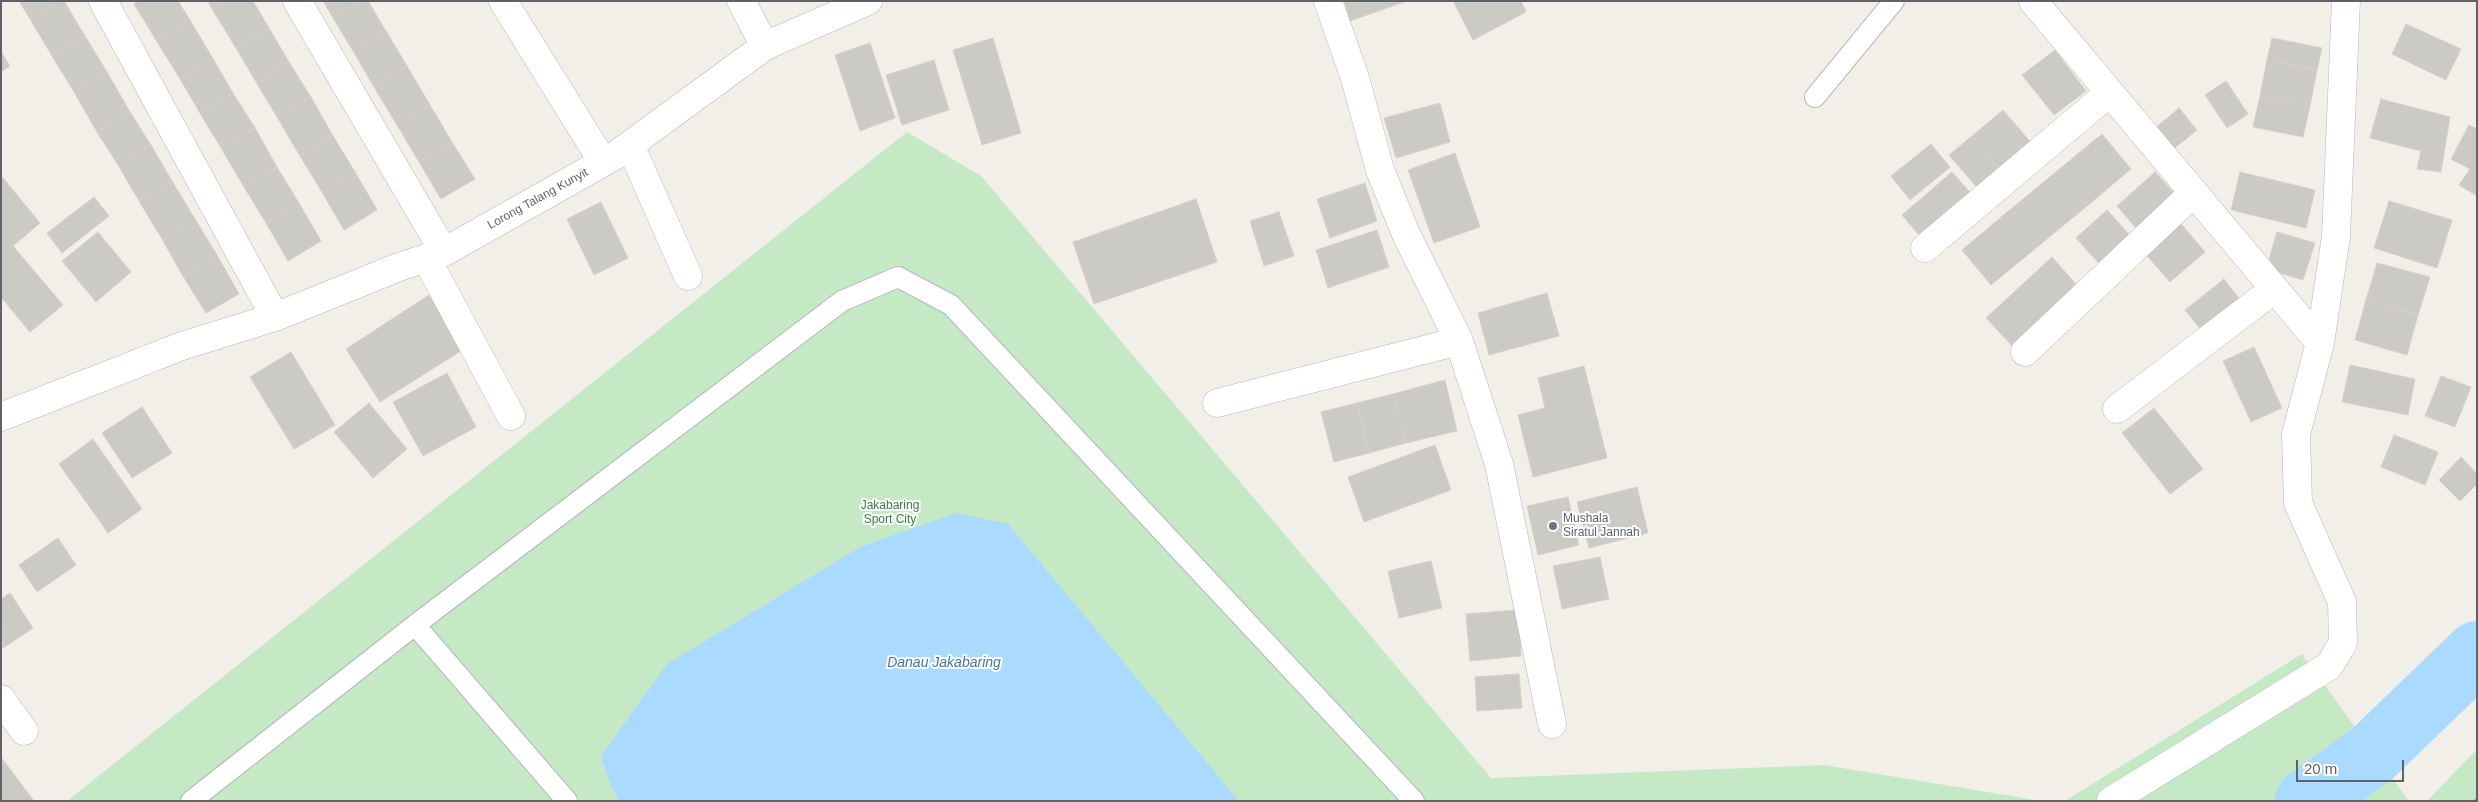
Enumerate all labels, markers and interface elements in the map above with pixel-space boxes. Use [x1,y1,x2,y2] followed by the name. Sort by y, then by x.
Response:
[485,165,591,233] street label: Lorong Talang Kunyit
[861,499,919,527] park label: Jakabaring Sport City
[1563,512,1640,540] place label: Mushala Siratul Jannah
[1547,520,1559,532] marker: Mushala Siratul Jannah
[887,655,1001,671] water label: Danau Jakabaring
[2298,750,2406,782] scale bar
[2304,760,2337,777] text: 20 m

